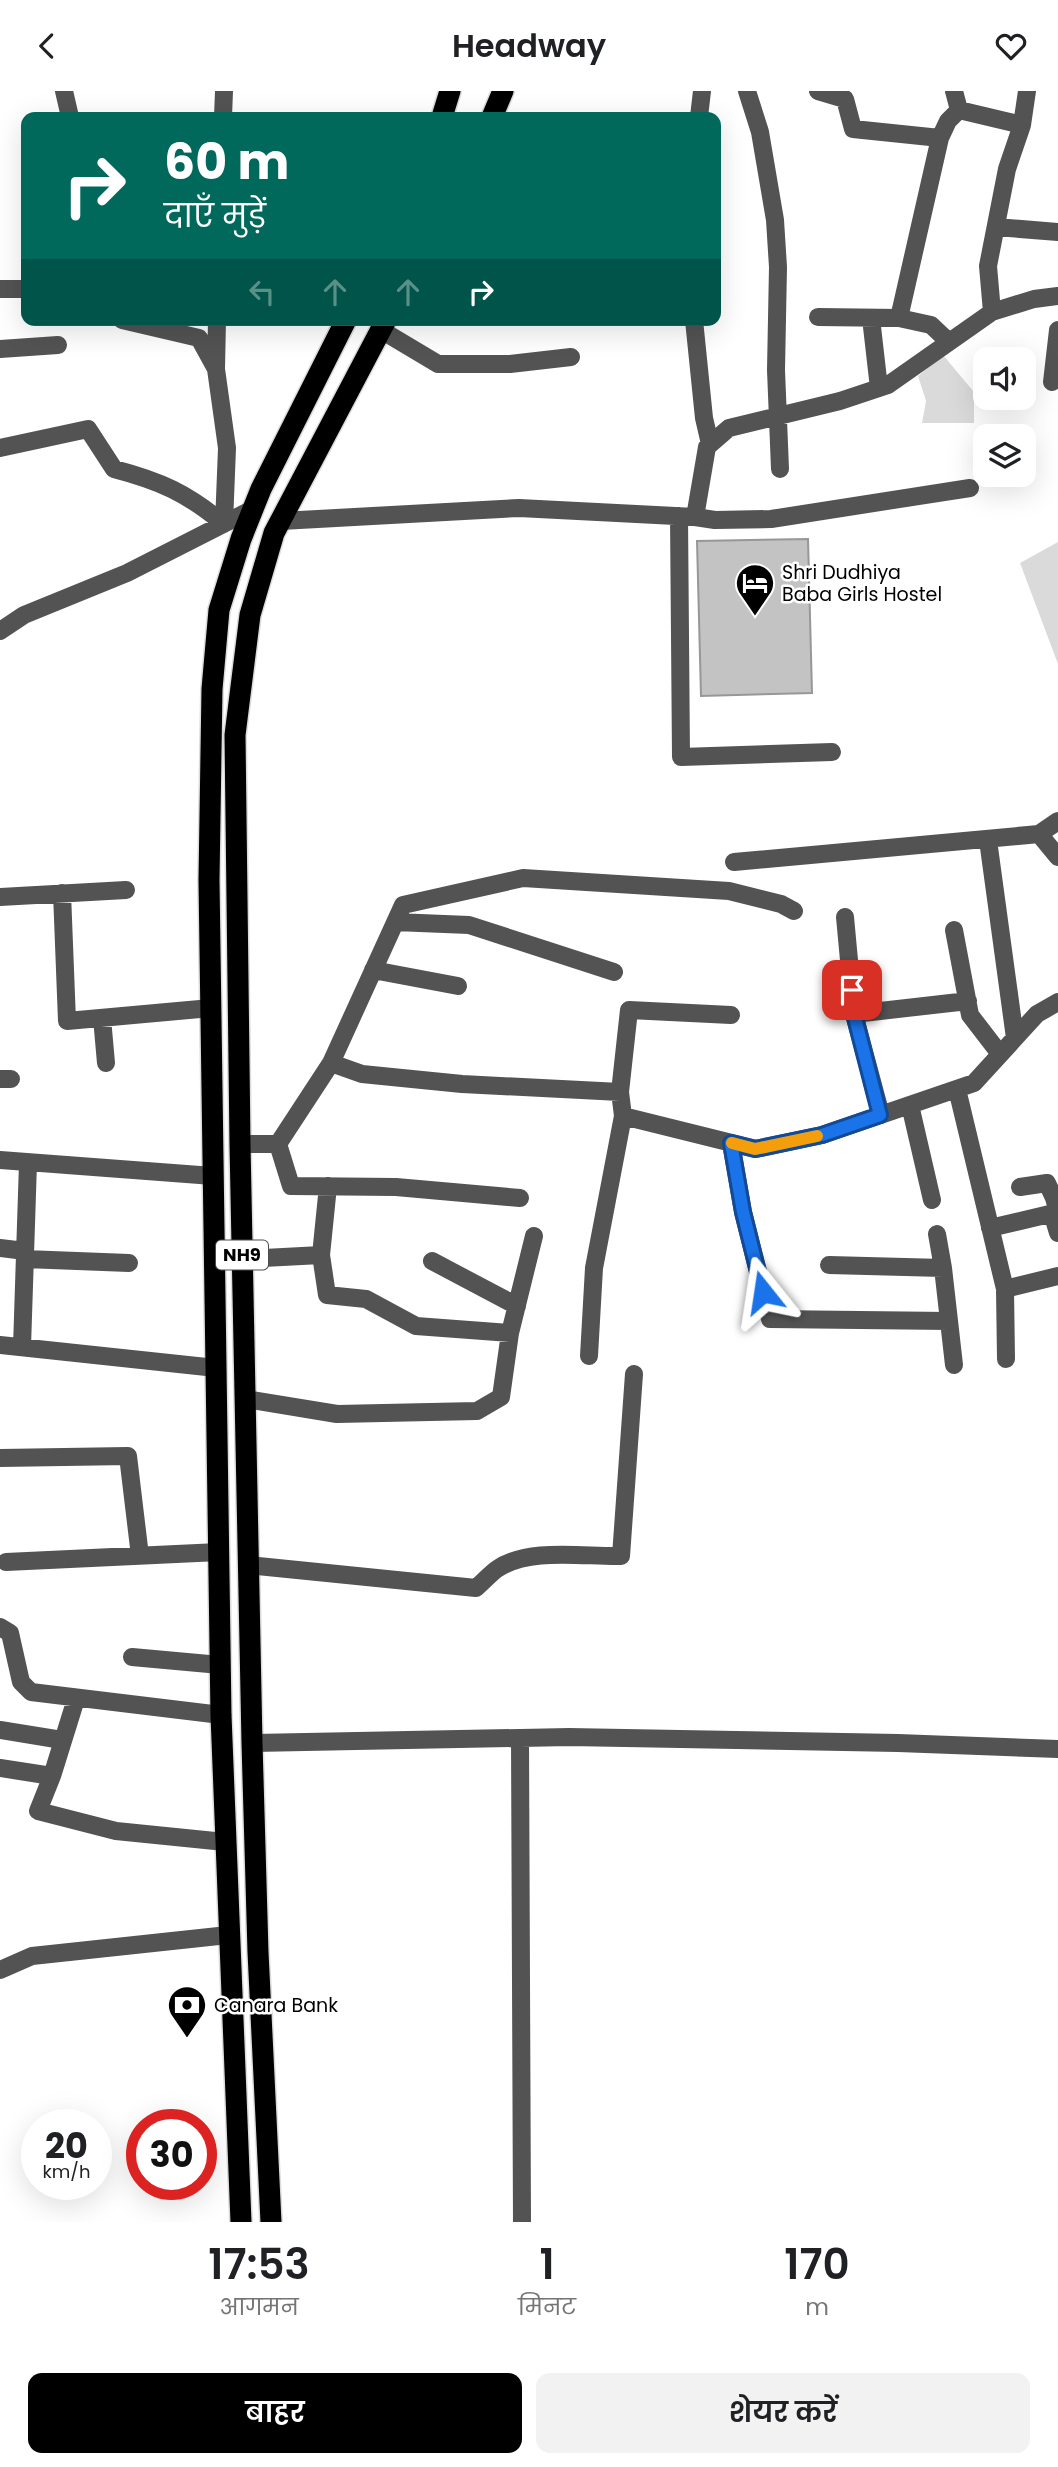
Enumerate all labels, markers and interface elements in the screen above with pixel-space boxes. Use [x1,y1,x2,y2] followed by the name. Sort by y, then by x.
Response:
[452,23,606,68] text: Headway
[28,27,66,65] icon: back
[992,27,1030,65] icon: heart
[164,128,289,196] text: 60 m
[49,140,140,231] icon: right
[164,193,266,238] text: दाएँ मुड़ें
[243,273,281,311] icon: left
[316,273,354,311] icon: ahead
[389,273,427,311] icon: ahead
[462,273,500,311] icon: right
[973,347,1036,487] map controls
[973,347,1036,410] button: sound
[973,424,1036,487] button: layers
[782,559,942,608] place label: Shri Dudhiya Baba Girls Hostel
[734,562,776,617] hotel icon: Shri Dudhiya Baba Girls Hostel
[822,960,882,1020] pin
[833,971,871,1009] icon: arrive
[216,1240,268,1269] road number: NH9
[726,1255,800,1329] position arrow
[166,1984,208,2039] bank icon: Canara Bank
[214,1992,338,2019] place label: Canara Bank
[126,2109,217,2200] speed limit sign: 30
[45,2121,88,2170] text: 20
[43,2159,90,2184] text: km/h
[208,2235,310,2294] text: 17:53
[539,2235,555,2294] text: 1
[784,2235,850,2294] text: 170
[220,2291,299,2323] text: आगमन
[518,2291,576,2323] text: मिनट
[805,2291,829,2323] text: m
[28,2373,522,2453] button: बाहर
[536,2373,1030,2453] button: शेयर करें

